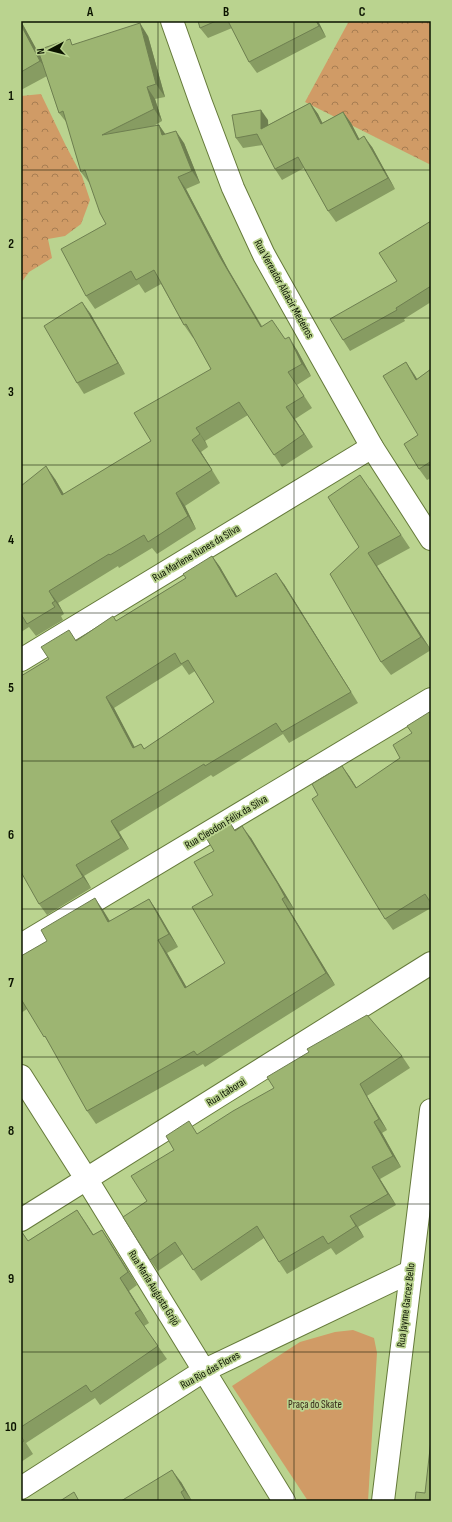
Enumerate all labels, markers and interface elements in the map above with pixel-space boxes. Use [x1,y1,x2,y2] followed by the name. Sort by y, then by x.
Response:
[86,4,94,20] text: A
[223,4,229,20] text: B
[359,4,366,20] text: C
[30,30,70,70] north arrow
[34,47,47,55] text: N
[8,88,14,104] text: 1
[8,236,14,252] text: 2
[251,237,317,341] street label: Rua Vereador Aldacir Medeiros
[8,384,14,400] text: 3
[150,522,242,584] street label: Rua Marlene Nunes da Silva
[8,532,14,548] text: 4
[8,680,14,696] text: 5
[182,792,270,852] street label: Rua Cleodon Félix da Silva
[8,827,14,843] text: 6
[8,975,14,991] text: 7
[204,1075,248,1109] street label: Rua Itaborai
[8,1123,14,1139] text: 8
[126,1248,183,1328] street label: Rua Maria Augusta Grijó
[394,1262,418,1348] street label: Rua Jayme Garcez Bello
[8,1271,14,1287] text: 9
[178,1348,242,1392] street label: Rua Rio das Flores
[288,1398,342,1411] park label: Praça do Skate
[5,1419,17,1435] text: 10

